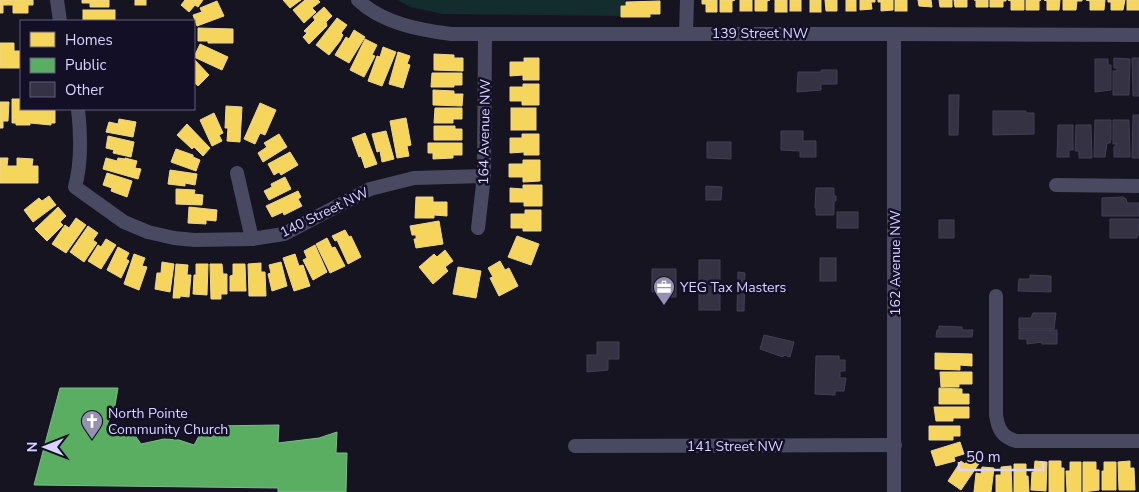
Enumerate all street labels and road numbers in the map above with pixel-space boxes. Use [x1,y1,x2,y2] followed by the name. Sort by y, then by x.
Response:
[712,24,809,43] street label: 139 Street NW
[474,78,495,185] street label: 164 Avenue NW
[277,183,372,242] street label: 140 Street NW
[886,210,905,316] street label: 162 Avenue NW
[687,437,784,456] street label: 141 Street NW

